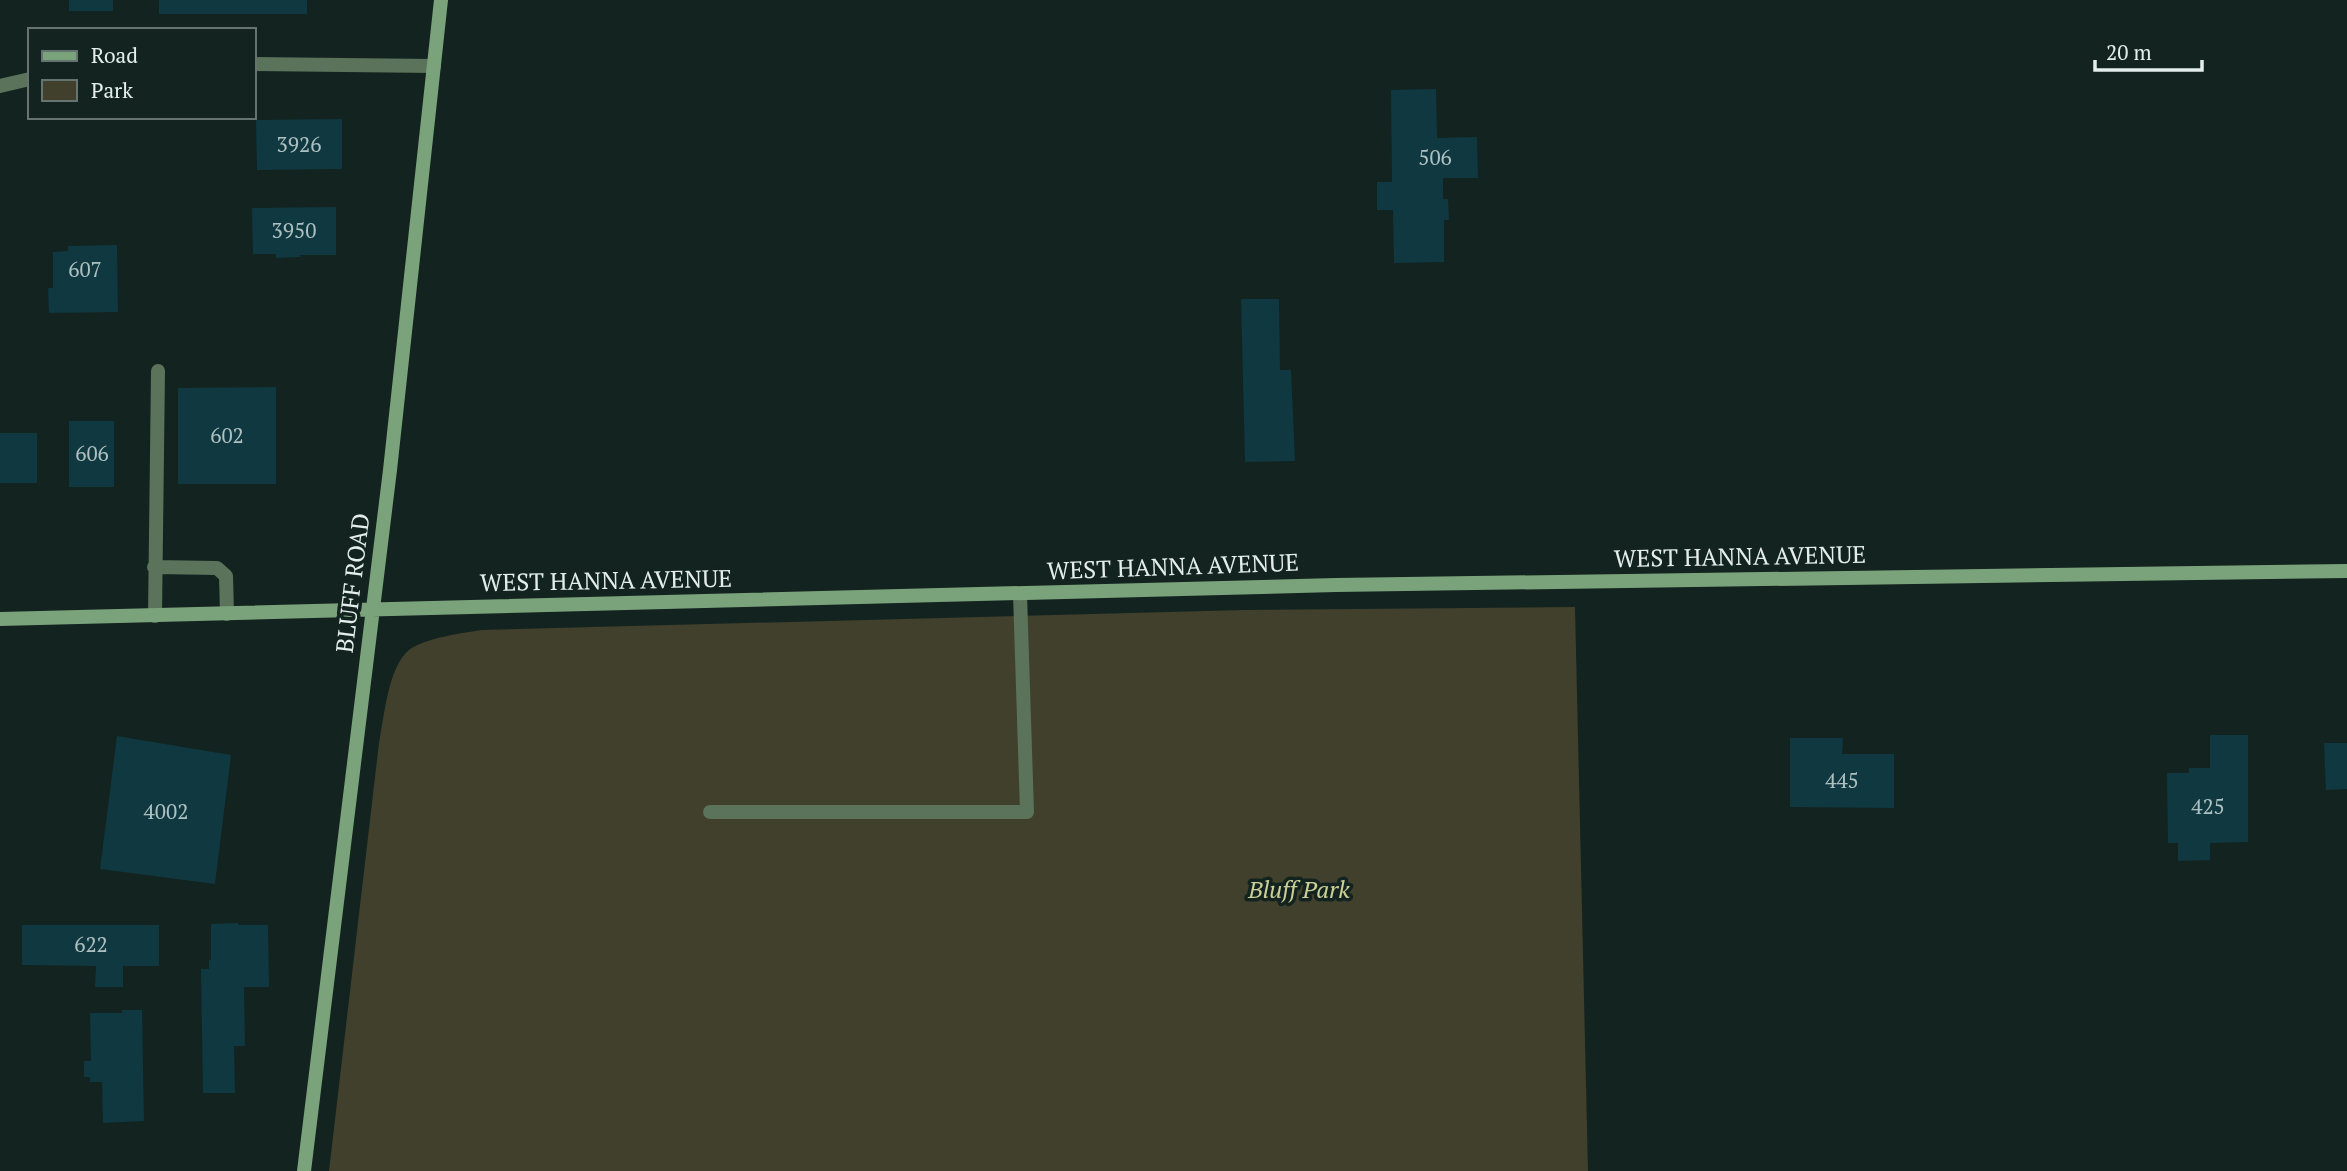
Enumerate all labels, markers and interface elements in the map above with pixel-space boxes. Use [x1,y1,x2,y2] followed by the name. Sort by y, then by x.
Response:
[28,28,256,119] legend
[2095,28,2202,72] scale bar
[2106,38,2152,66] text: 20 m
[91,41,138,69] text: Road
[91,76,133,104] text: Park
[277,130,321,158] house number: 3926
[1418,143,1452,171] house number: 506
[272,216,316,244] house number: 3950
[68,255,102,283] house number: 607
[210,421,244,449] house number: 602
[75,439,109,467] house number: 606
[328,511,376,655] street label: BLUFF ROAD
[1614,538,1866,574] street label: WEST HANNA AVENUE
[1046,546,1300,586] street label: WEST HANNA AVENUE
[480,562,732,598] street label: WEST HANNA AVENUE
[1825,766,1859,794] house number: 445
[2191,792,2225,820] house number: 425
[144,797,188,825] house number: 4002
[1247,873,1350,905] park label: Bluff Park
[74,930,108,958] house number: 622

